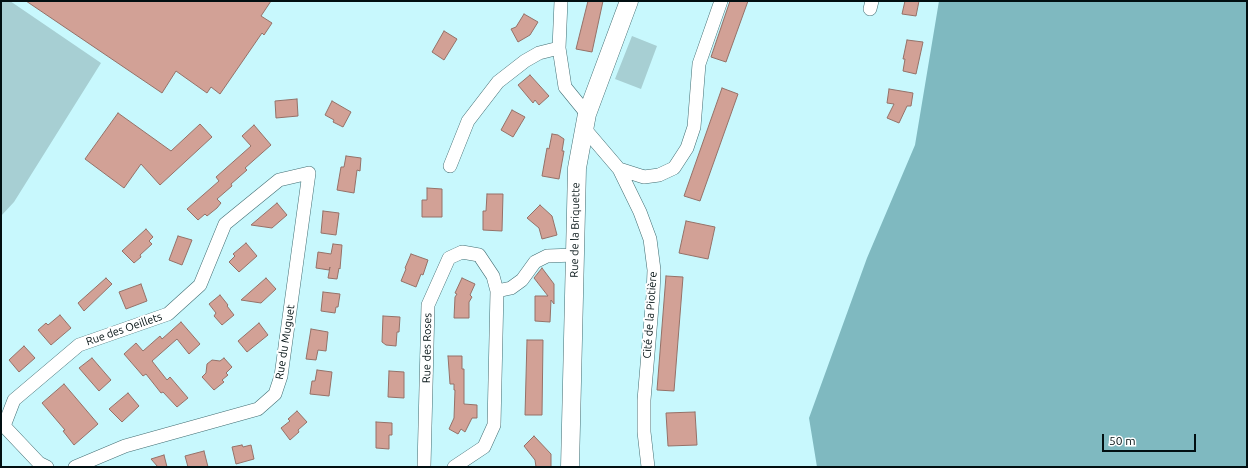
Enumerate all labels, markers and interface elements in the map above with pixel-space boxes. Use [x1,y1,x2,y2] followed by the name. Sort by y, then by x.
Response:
[568,182,582,278] street label: Rue de la Briquette
[640,271,660,359] street label: Cité de la Piotière
[273,304,297,380] street label: Rue du Muguet
[84,310,164,348] street label: Rue des Oeillets
[420,313,434,383] street label: Rue des Roses
[1104,426,1198,452] scale bar
[1109,434,1136,447] text: 50 m

